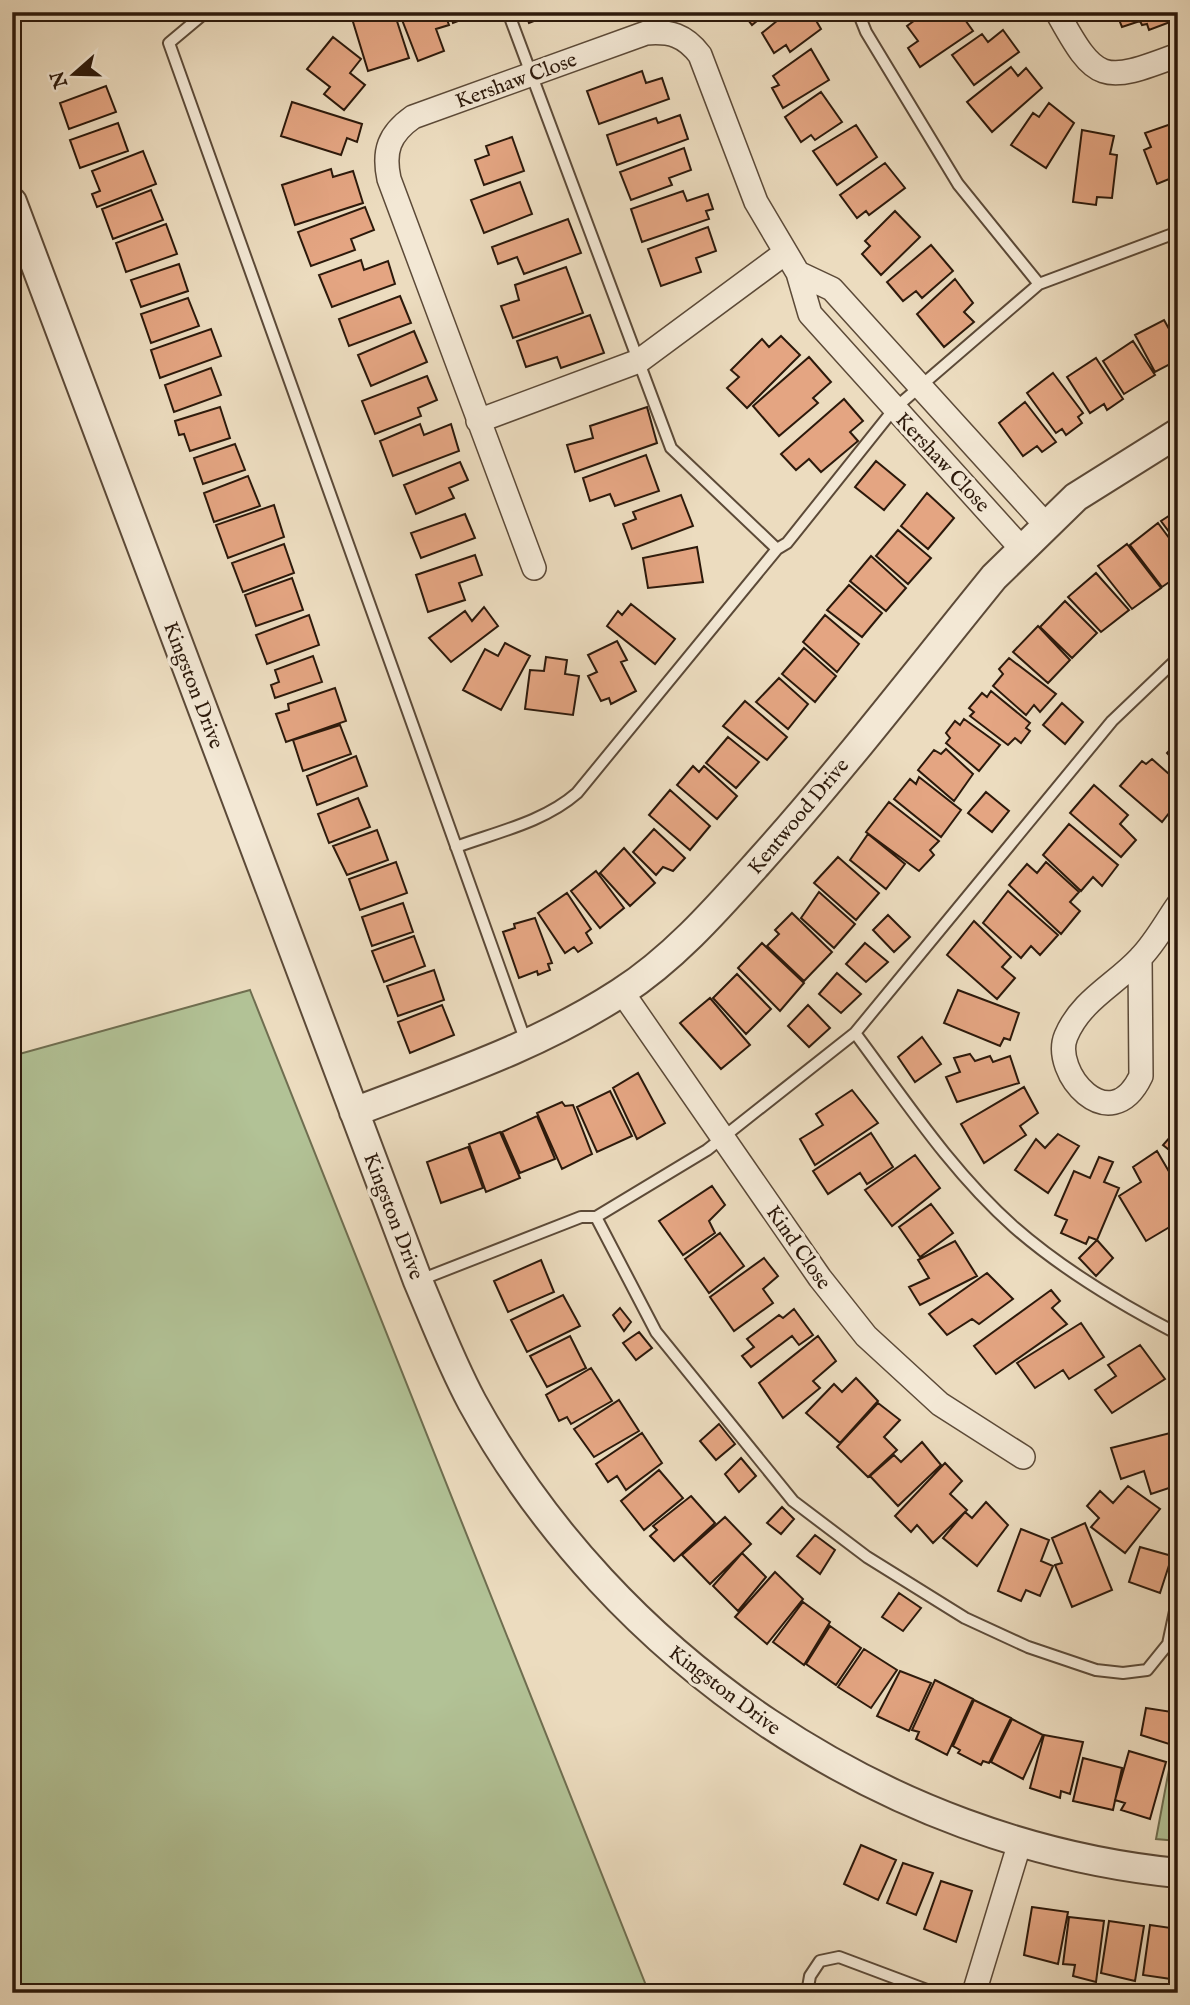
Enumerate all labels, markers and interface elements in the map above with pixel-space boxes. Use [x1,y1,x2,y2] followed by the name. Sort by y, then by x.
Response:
[38,38,108,108] north arrow
[452,47,581,116] street label: Kershaw Close
[46,67,74,92] text: N
[889,407,995,519] street label: Kershaw Close
[156,618,229,753] street label: Kingston Drive
[742,753,856,881] street label: Kentwood Drive
[356,1149,429,1284] street label: Kingston Drive
[759,1200,837,1296] street label: Kind Close
[663,1640,786,1742] street label: Kingston Drive

